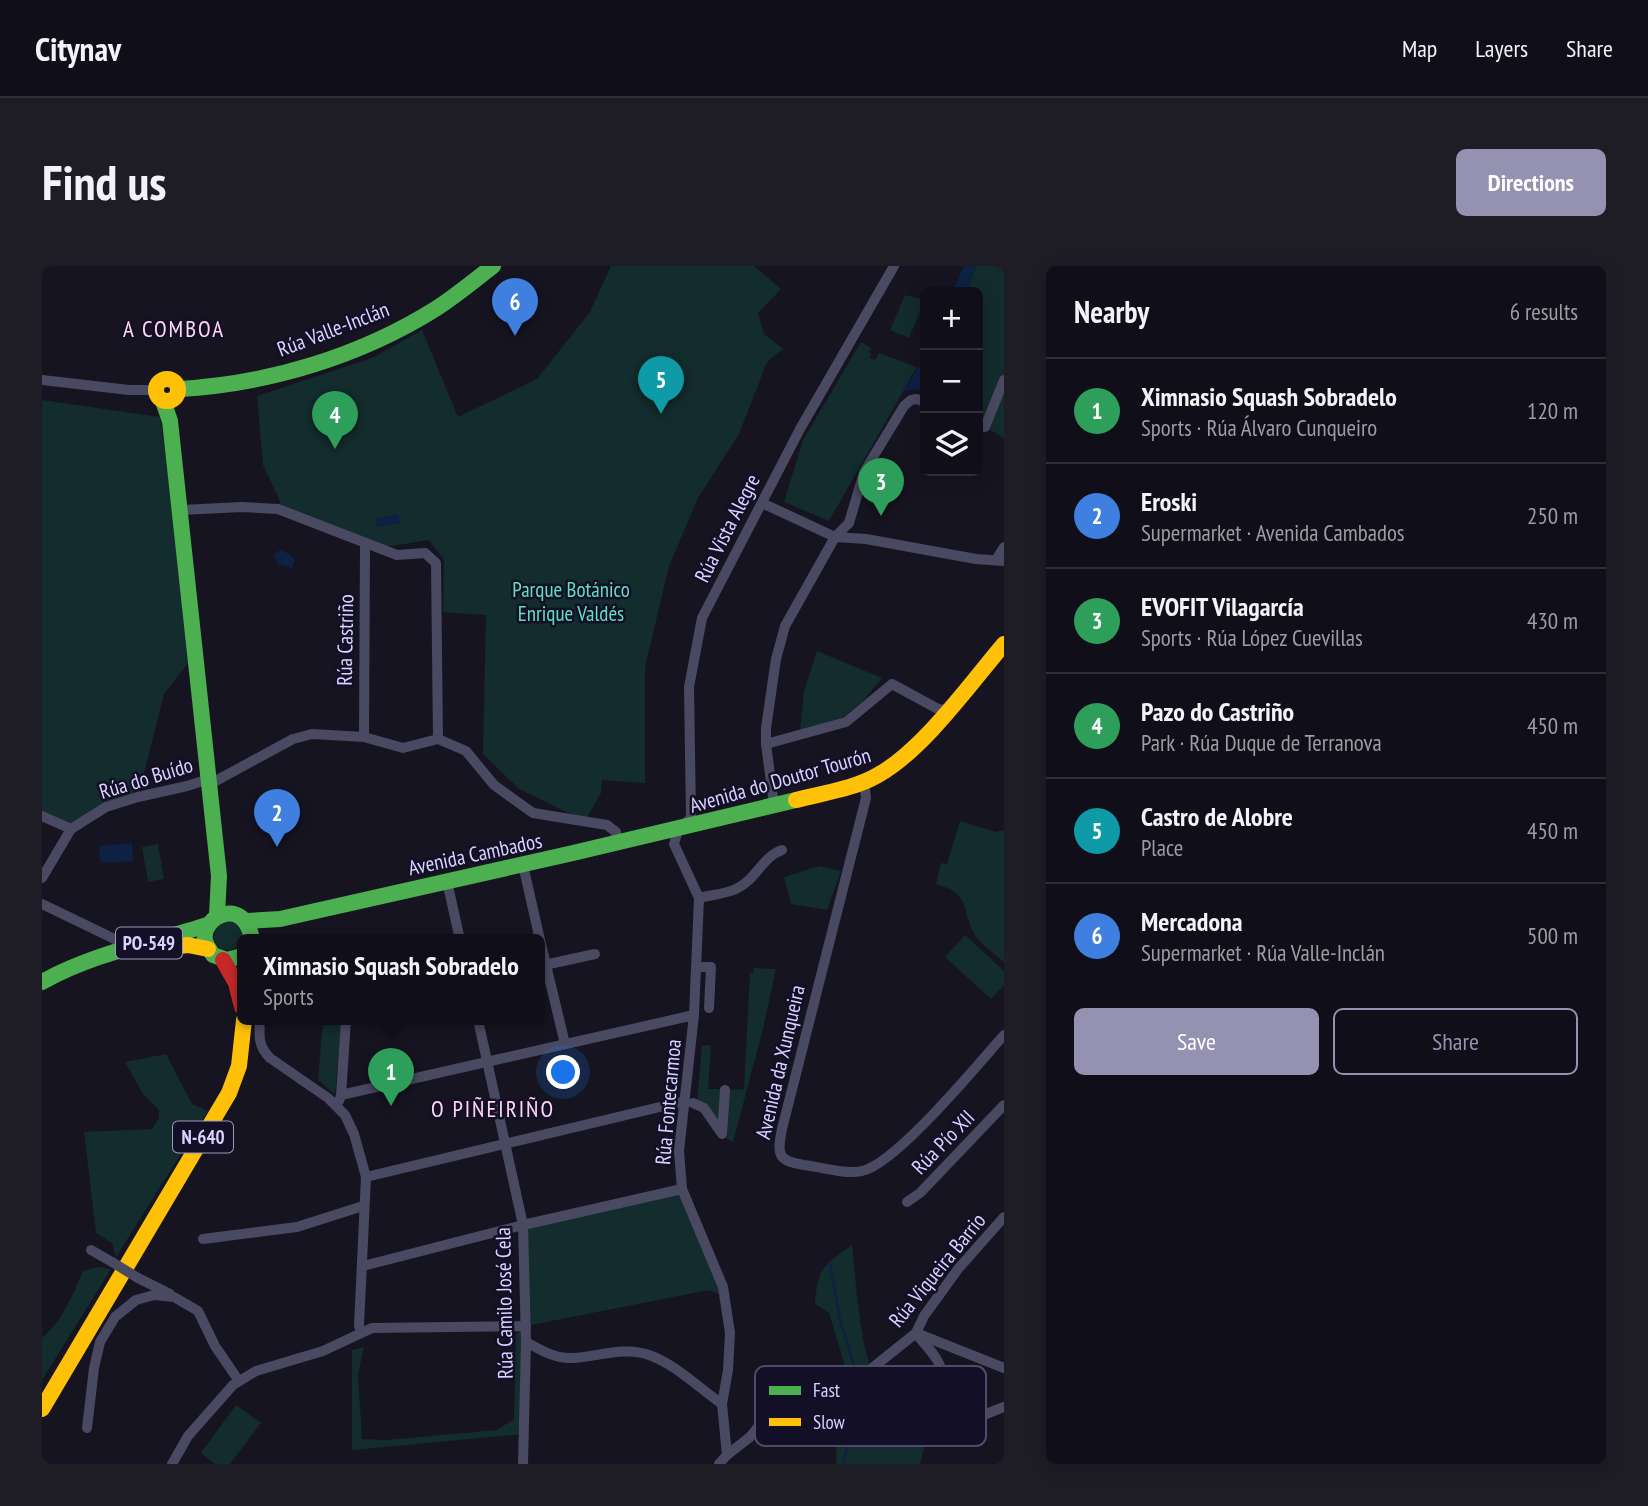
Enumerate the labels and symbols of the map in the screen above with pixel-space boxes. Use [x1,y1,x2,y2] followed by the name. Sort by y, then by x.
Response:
[492,278,538,336] pin: 6
[273,295,393,363] street label: Rúa Valle-Inclán
[123,314,225,343] district label: A COMBOA
[638,356,684,414] pin: 5
[312,391,358,449] pin: 4
[858,458,904,516] pin: 3
[688,469,766,587] street label: Rúa Vista Alegre
[512,576,630,627] park label: Parque Botánico Enrique Valdés
[331,594,359,686] street label: Rúa Castriño
[686,741,874,819] street label: Avenida do Doutor Tourón
[96,751,196,805] street label: Rúa do Buído
[254,789,300,847] pin: 2
[406,827,544,881] street label: Avenida Cambados
[116,928,182,958] road number: PO-549
[749,982,811,1142] street label: Avenida da Xunqueira
[649,1038,687,1166] street label: Rúa Fontecarmoa
[368,1048,414,1106] pin: 1
[546,1055,580,1089] your location
[431,1094,555,1123] district label: O PIÑEIRIÑO
[906,1104,980,1180] street label: Rúa Pío XII
[173,1122,233,1152] road number: N-640
[883,1207,991,1333] street label: Rúa Viqueira Barrio
[489,1227,519,1379] street label: Rúa Camilo José Cela
[755,1366,986,1446] legend
[813,1378,841,1402] text: Fast
[813,1410,846,1434] text: Slow

